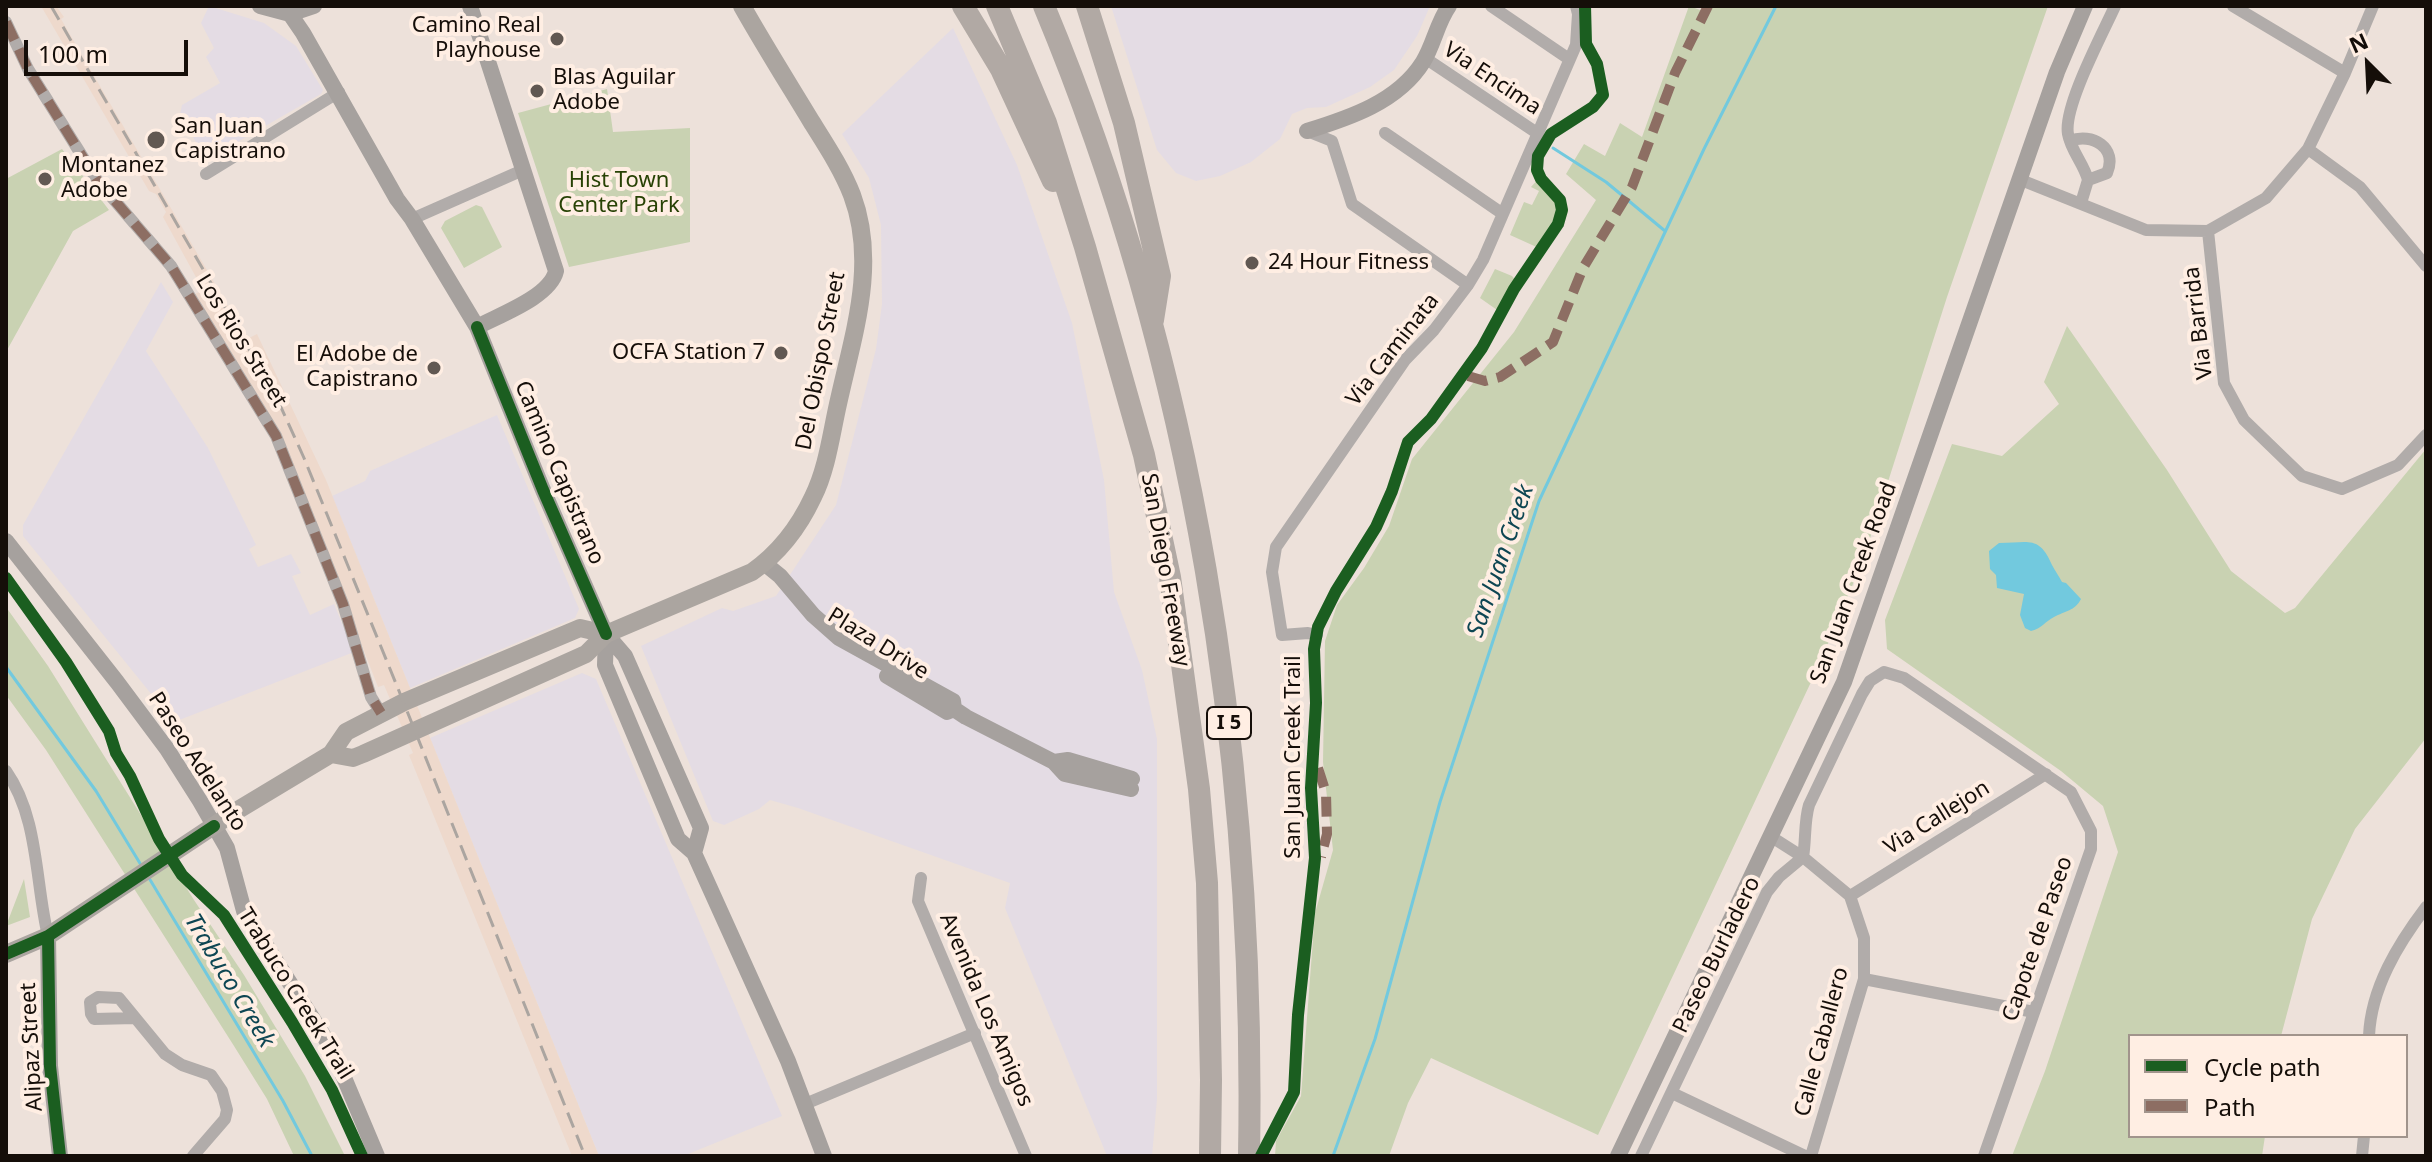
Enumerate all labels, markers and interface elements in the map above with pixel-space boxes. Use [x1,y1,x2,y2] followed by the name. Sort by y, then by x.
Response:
[412,13,541,64] place label: Camino Real Playhouse
[28,24,192,74] scale bar
[2328,24,2408,104] north arrow
[2344,25,2373,59] text: N
[548,30,566,48] marker: Camino Real Playhouse
[38,37,108,70] text: 100 m
[1438,37,1546,121] street label: Via Encima
[553,65,676,116] place label: Blas Aguilar Adobe
[528,82,546,100] marker: Blas Aguilar Adobe
[174,114,286,166] place label: San Juan Capistrano
[145,129,167,151] marker: San Juan Capistrano
[61,153,164,204] place label: Montanez Adobe
[558,168,680,220] park label: Hist Town Center Park
[36,170,54,188] marker: Montanez Adobe
[1268,250,1429,276] place label: 24 Hour Fitness
[1243,254,1261,272] marker: 24 Hour Fitness
[2179,265,2219,381] street label: Via Barrida
[190,270,292,412] street label: Los Rios Street
[791,270,851,452] street label: Del Obispo Street
[1341,288,1445,412] street label: Via Caminata
[612,340,765,366] place label: OCFA Station 7
[296,342,418,394] place label: El Adobe de Capistrano
[772,344,790,362] marker: OCFA Station 7
[425,359,443,377] marker: El Adobe de Capistrano
[508,377,610,569] street label: Camino Capistrano
[1135,471,1195,669] street label: San Diego Freeway
[1805,479,1903,687] street label: San Juan Creek Road
[1461,481,1541,641] water label: San Juan Creek
[823,603,933,685] street label: Plaza Drive
[1281,655,1307,859] street label: San Juan Creek Trail
[142,688,252,836] street label: Paseo Adelanto
[1207,707,1251,739] road number: I 5
[1879,775,1995,861] street label: Via Callejon
[1997,853,2079,1025] street label: Capote de Paseo
[1668,873,1766,1037] street label: Paseo Burladero
[232,903,358,1085] street label: Trabuco Creek Trail
[178,909,280,1053] water label: Trabuco Creek
[933,909,1039,1111] street label: Avenida Los Amigos
[1789,964,1855,1120] street label: Calle Caballero
[15,982,49,1112] street label: Alipaz Street
[2128,1034,2408,1138] legend
[2204,1050,2321,1083] text: Cycle path
[2204,1090,2255,1123] text: Path

